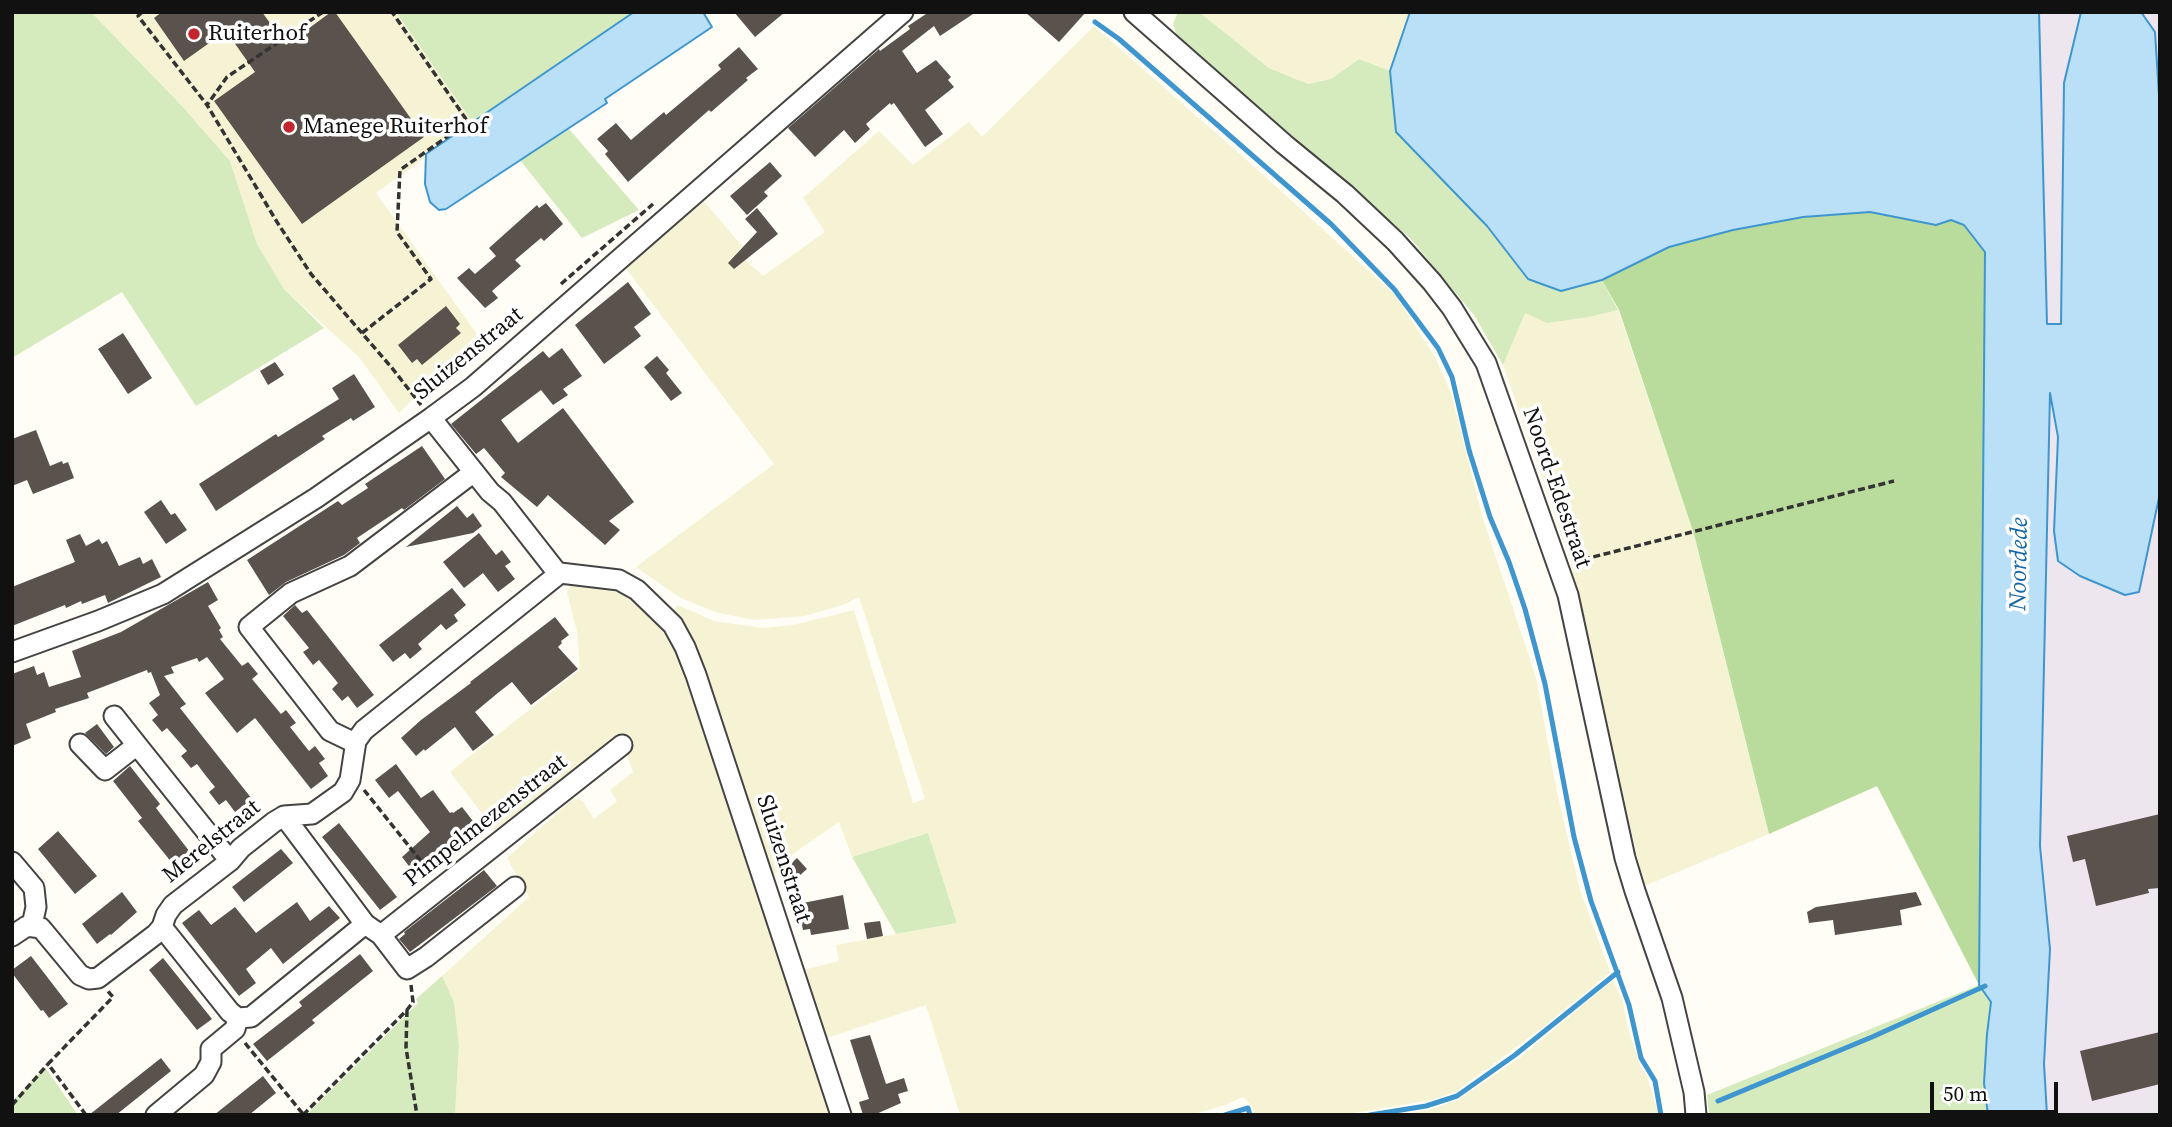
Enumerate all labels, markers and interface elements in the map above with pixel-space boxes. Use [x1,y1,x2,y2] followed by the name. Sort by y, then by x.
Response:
[208,20,306,48] place label: Ruiterhof
[186,26,202,42] marker: Ruiterhof
[303,113,488,141] place label: Manege Ruiterhof
[281,119,297,135] marker: Manege Ruiterhof
[409,302,529,406] street label: Sluizenstraat
[1516,404,1596,572] street label: Noord-Edestraat
[2005,517,2035,611] water label: Noordede
[399,749,573,893] street label: Pimpelmezenstraat
[749,792,817,926] street label: Sluizenstraat
[158,794,266,890] street label: Merelstraat
[1934,1068,2062,1112] scale bar
[1943,1079,1988,1108] text: 50 m

